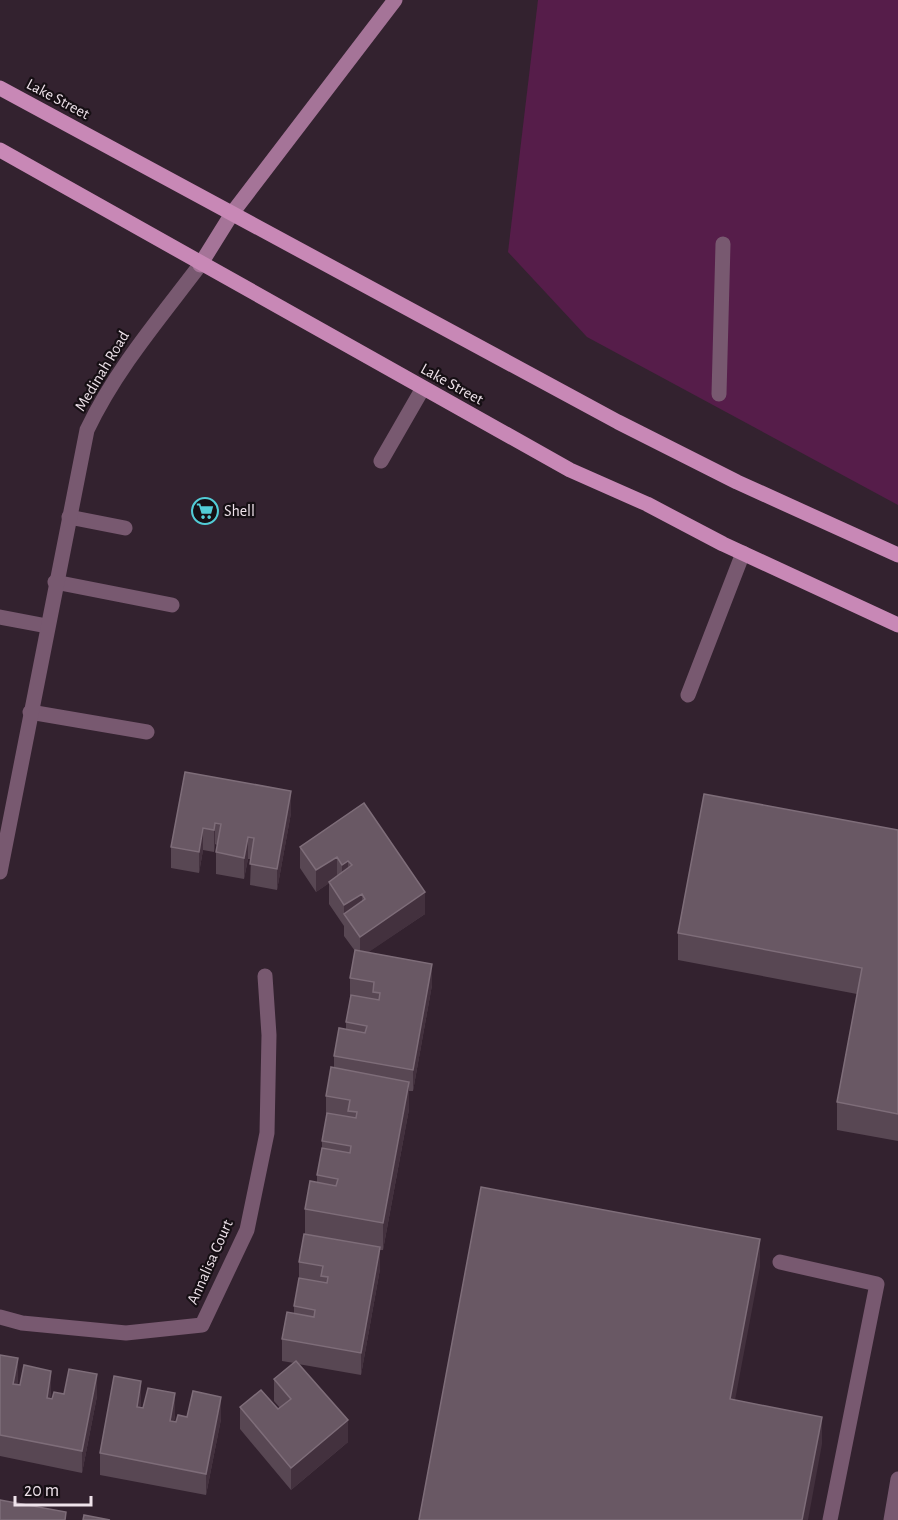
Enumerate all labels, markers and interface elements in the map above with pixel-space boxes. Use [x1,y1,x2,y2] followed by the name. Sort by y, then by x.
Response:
[24,76,92,122] street label: Lake Street
[72,328,132,414] street label: Medinah Road
[418,360,486,408] street label: Lake Street
[190,496,220,526] supermarket icon: Shell
[224,503,255,519] place label: Shell
[184,1217,236,1307] street label: Annalisa Court
[15,1469,92,1507] scale bar
[24,1482,59,1500] text: 20 m

